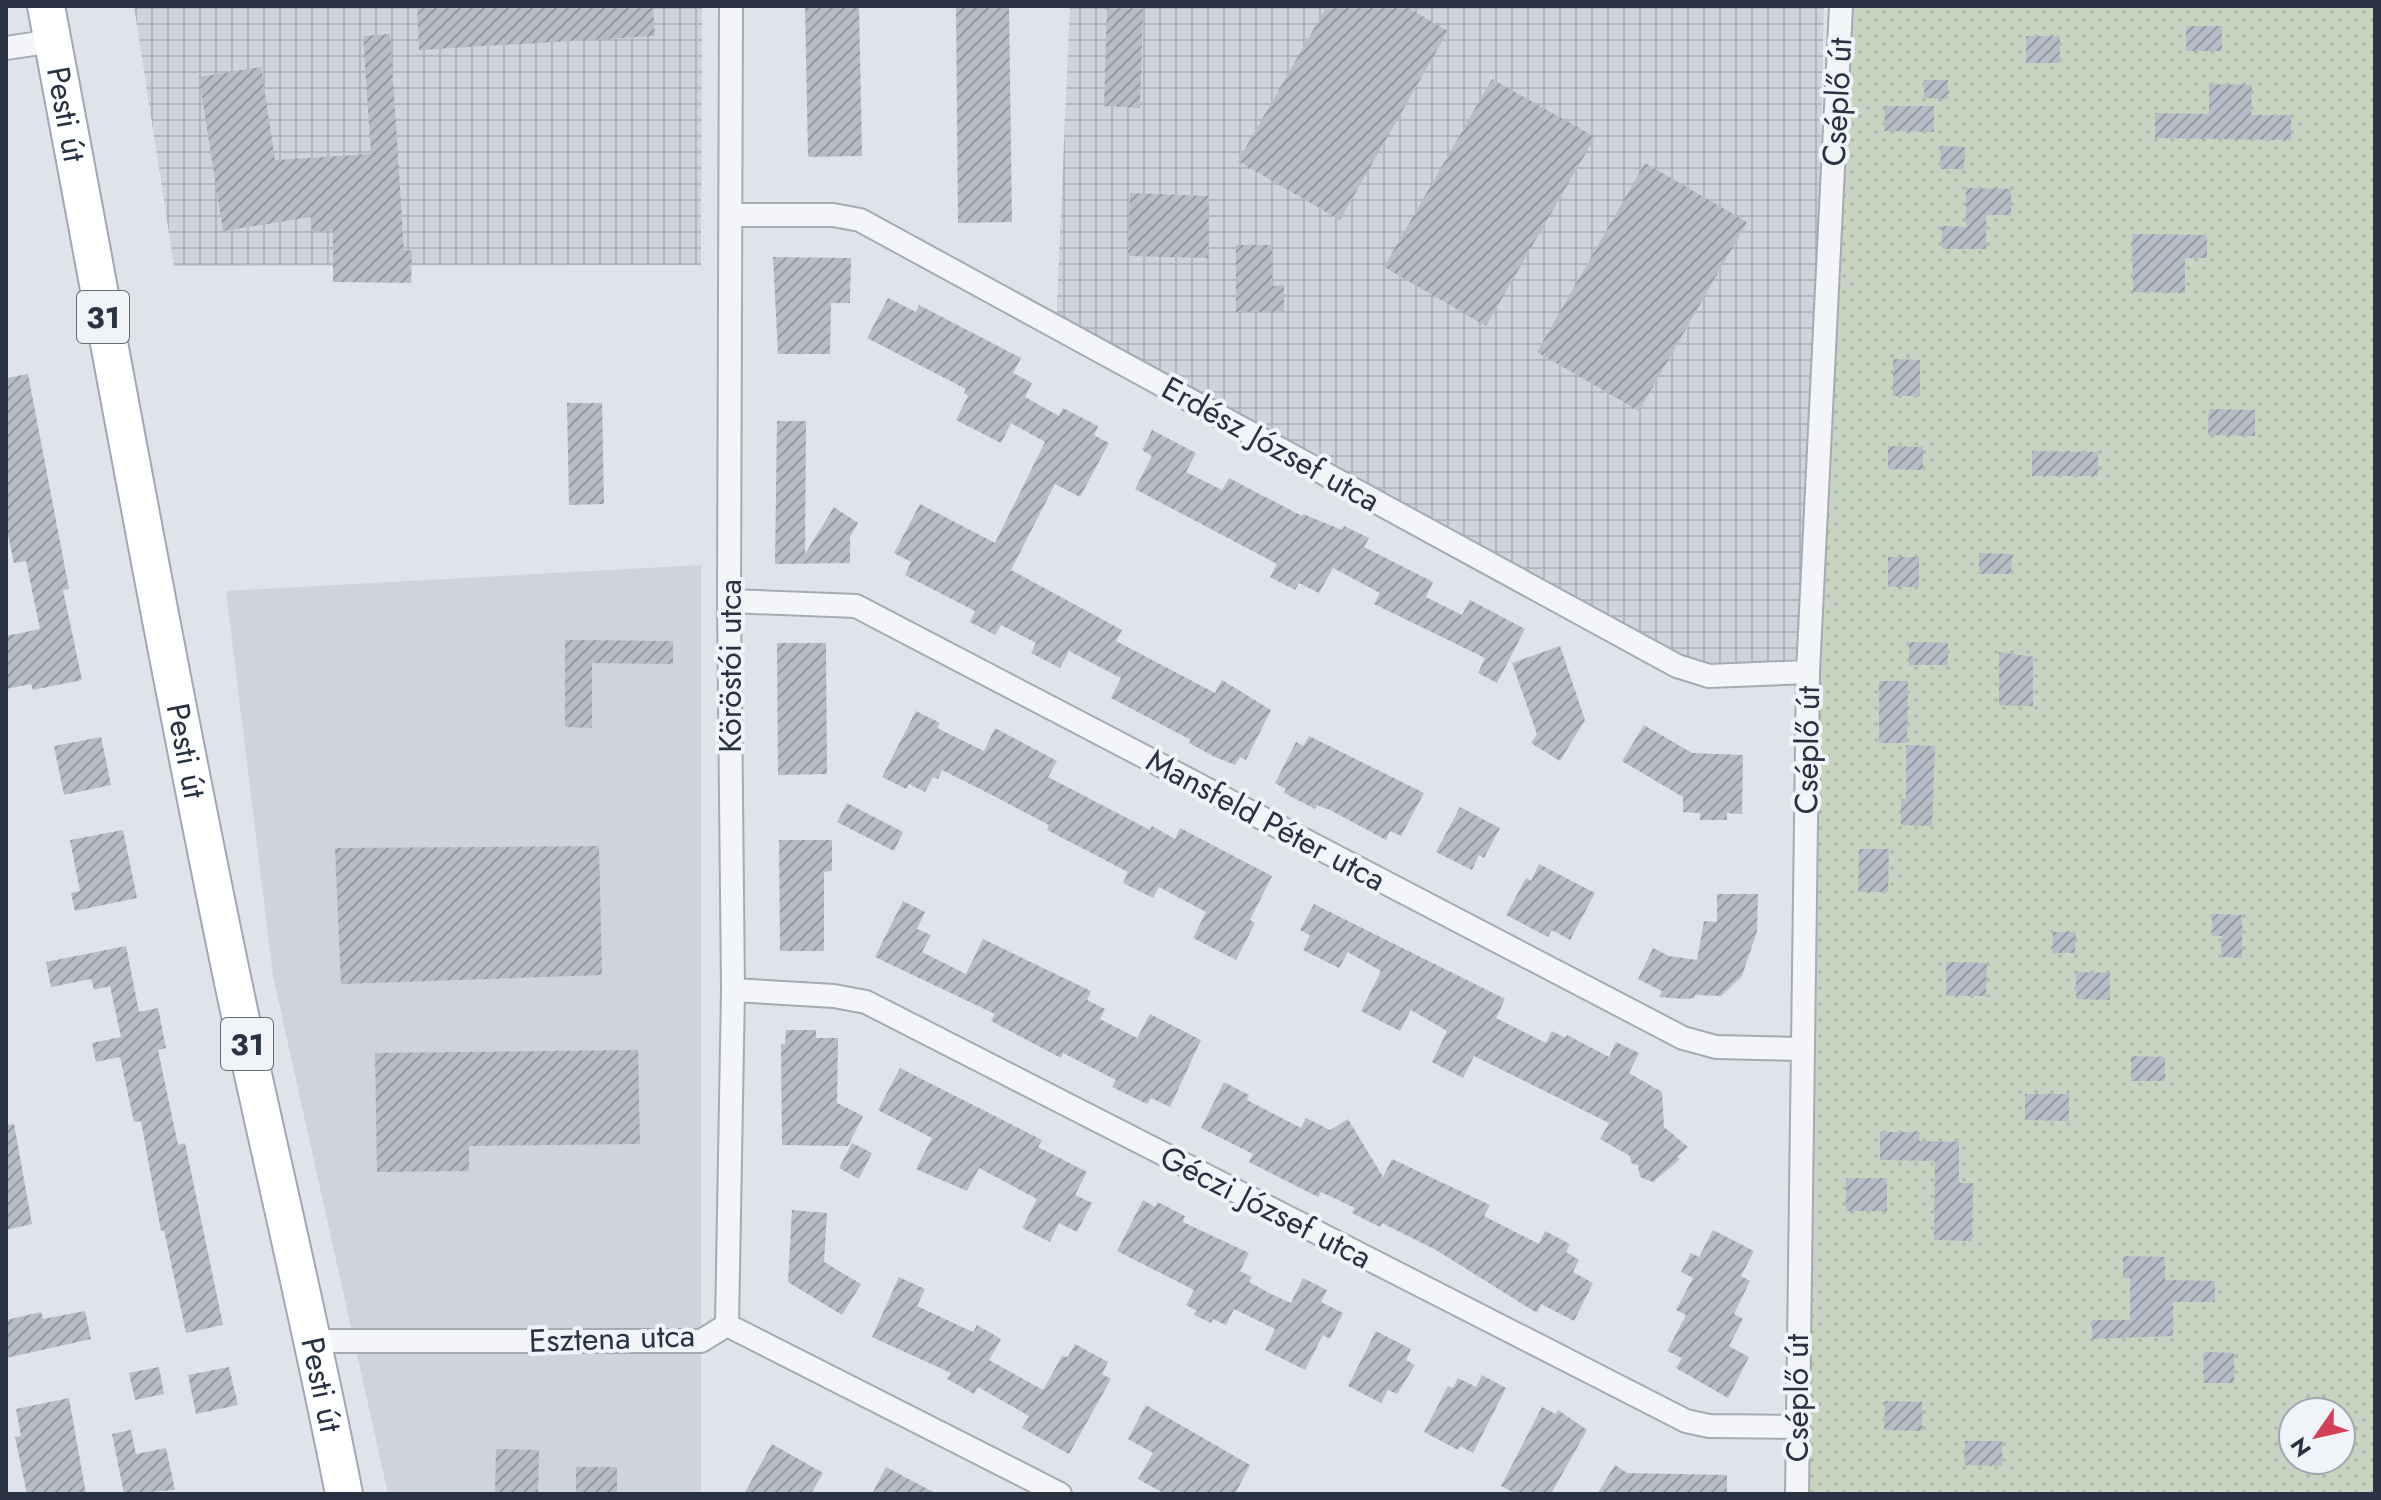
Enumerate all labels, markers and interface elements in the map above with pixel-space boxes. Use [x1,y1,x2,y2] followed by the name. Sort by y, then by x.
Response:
[1811,36,1863,167] street label: Cséplő út
[35,63,98,166] street label: Pesti út
[77,291,129,343] road number: 31
[1153,365,1389,523] street label: Erdész József utca
[707,579,753,753] street label: Köröstói utca
[1783,685,1831,815] street label: Cséplő út
[155,699,218,803] street label: Pesti út
[1138,738,1394,902] street label: Mansfeld Péter utca
[221,1018,273,1070] road number: 31
[1152,1134,1380,1280] street label: Géczi József utca
[528,1312,696,1364] street label: Esztena utca
[289,1333,354,1437] street label: Pesti út
[1774,1333,1820,1462] street label: Cséplő út
[2277,1396,2357,1476] north arrow
[2282,1431,2319,1463] text: N

